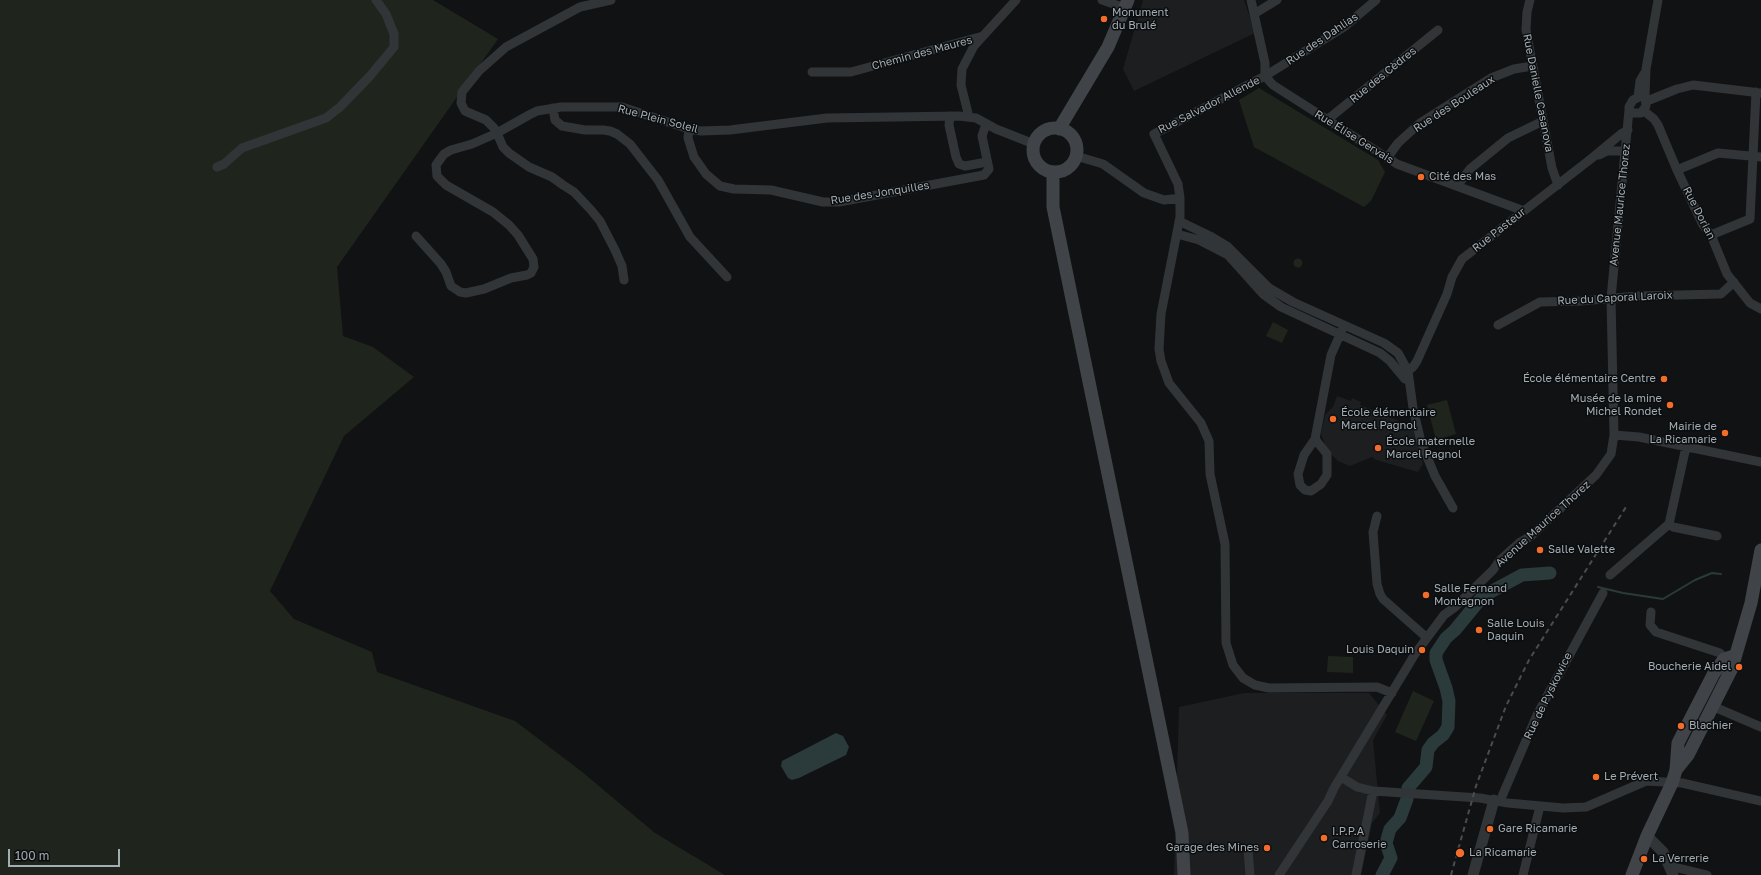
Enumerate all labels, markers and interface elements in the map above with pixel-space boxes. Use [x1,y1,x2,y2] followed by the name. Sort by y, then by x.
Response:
[1112,6,1169,32] place label: Monument du Brulé
[1284,10,1360,68] street label: Rue des Dahlias
[1099,14,1109,24] marker: Monument du Brulé
[870,33,974,73] street label: Chemin des Maures
[1520,33,1556,153] street label: Rue Danielle Casanova
[1347,44,1419,106] street label: Rue des Cèdres
[1411,73,1497,135] street label: Rue des Bouleaux
[1156,74,1262,136] street label: Rue Salvador Allende
[616,102,700,136] street label: Rue Plein Soleil
[1312,107,1396,167] street label: Rue Élise Gervais
[1607,143,1633,267] street label: Avenue Maurice Thorez
[1429,170,1496,184] place label: Cité des Mas
[1416,172,1426,182] marker: Cité des Mas
[830,179,930,207] street label: Rue des Jonquilles
[1680,184,1718,242] street label: Rue Dorian
[1470,205,1528,255] street label: Rue Pasteur
[1557,288,1673,308] street label: Rue du Caporal Laroix
[1523,372,1656,386] place label: École élémentaire Centre
[1659,374,1669,384] marker: École élémentaire Centre
[1570,392,1662,418] place label: Musée de la mine Michel Rondet
[1665,400,1675,410] marker: Musée de la mine Michel Rondet
[1341,406,1436,432] place label: École élémentaire Marcel Pagnol
[1328,414,1338,424] marker: École élémentaire Marcel Pagnol
[1649,420,1717,446] place label: Mairie de La Ricamarie
[1720,428,1730,438] marker: Mairie de La Ricamarie
[1386,435,1475,461] place label: École maternelle Marcel Pagnol
[1373,443,1383,453] marker: École maternelle Marcel Pagnol
[1493,478,1593,570] street label: Avenue Maurice Thorez
[1548,543,1615,557] place label: Salle Valette
[1535,545,1545,555] marker: Salle Valette
[1434,582,1507,608] place label: Salle Fernand Montagnon
[1421,590,1431,600] marker: Salle Fernand Montagnon
[1487,617,1545,643] place label: Salle Louis Daquin
[1474,625,1484,635] marker: Salle Louis Daquin
[1346,643,1414,657] place label: Louis Daquin
[1417,645,1427,655] marker: Louis Daquin
[1521,650,1575,742] street label: Rue de Pyskowice
[1648,660,1731,674] place label: Boucherie Aidel
[1734,662,1744,672] marker: Boucherie Aidel
[1689,719,1732,733] place label: Blachier
[1676,721,1686,731] marker: Blachier
[1604,770,1658,784] place label: Le Prévert
[1591,772,1601,782] marker: Le Prévert
[1498,822,1577,836] place label: Gare Ricamarie
[1485,824,1495,834] marker: Gare Ricamarie
[1332,825,1387,851] place label: I.P.P.A Carroserie
[1319,833,1329,843] marker: I.P.P.A Carroserie
[10,841,122,867] scale bar
[1166,841,1259,855] place label: Garage des Mines
[1262,843,1272,853] marker: Garage des Mines
[1469,846,1537,860] place label: La Ricamarie
[1454,847,1466,859] marker: La Ricamarie
[15,848,49,863] text: 100 m
[1652,852,1709,866] place label: La Verrerie
[1639,854,1649,864] marker: La Verrerie

